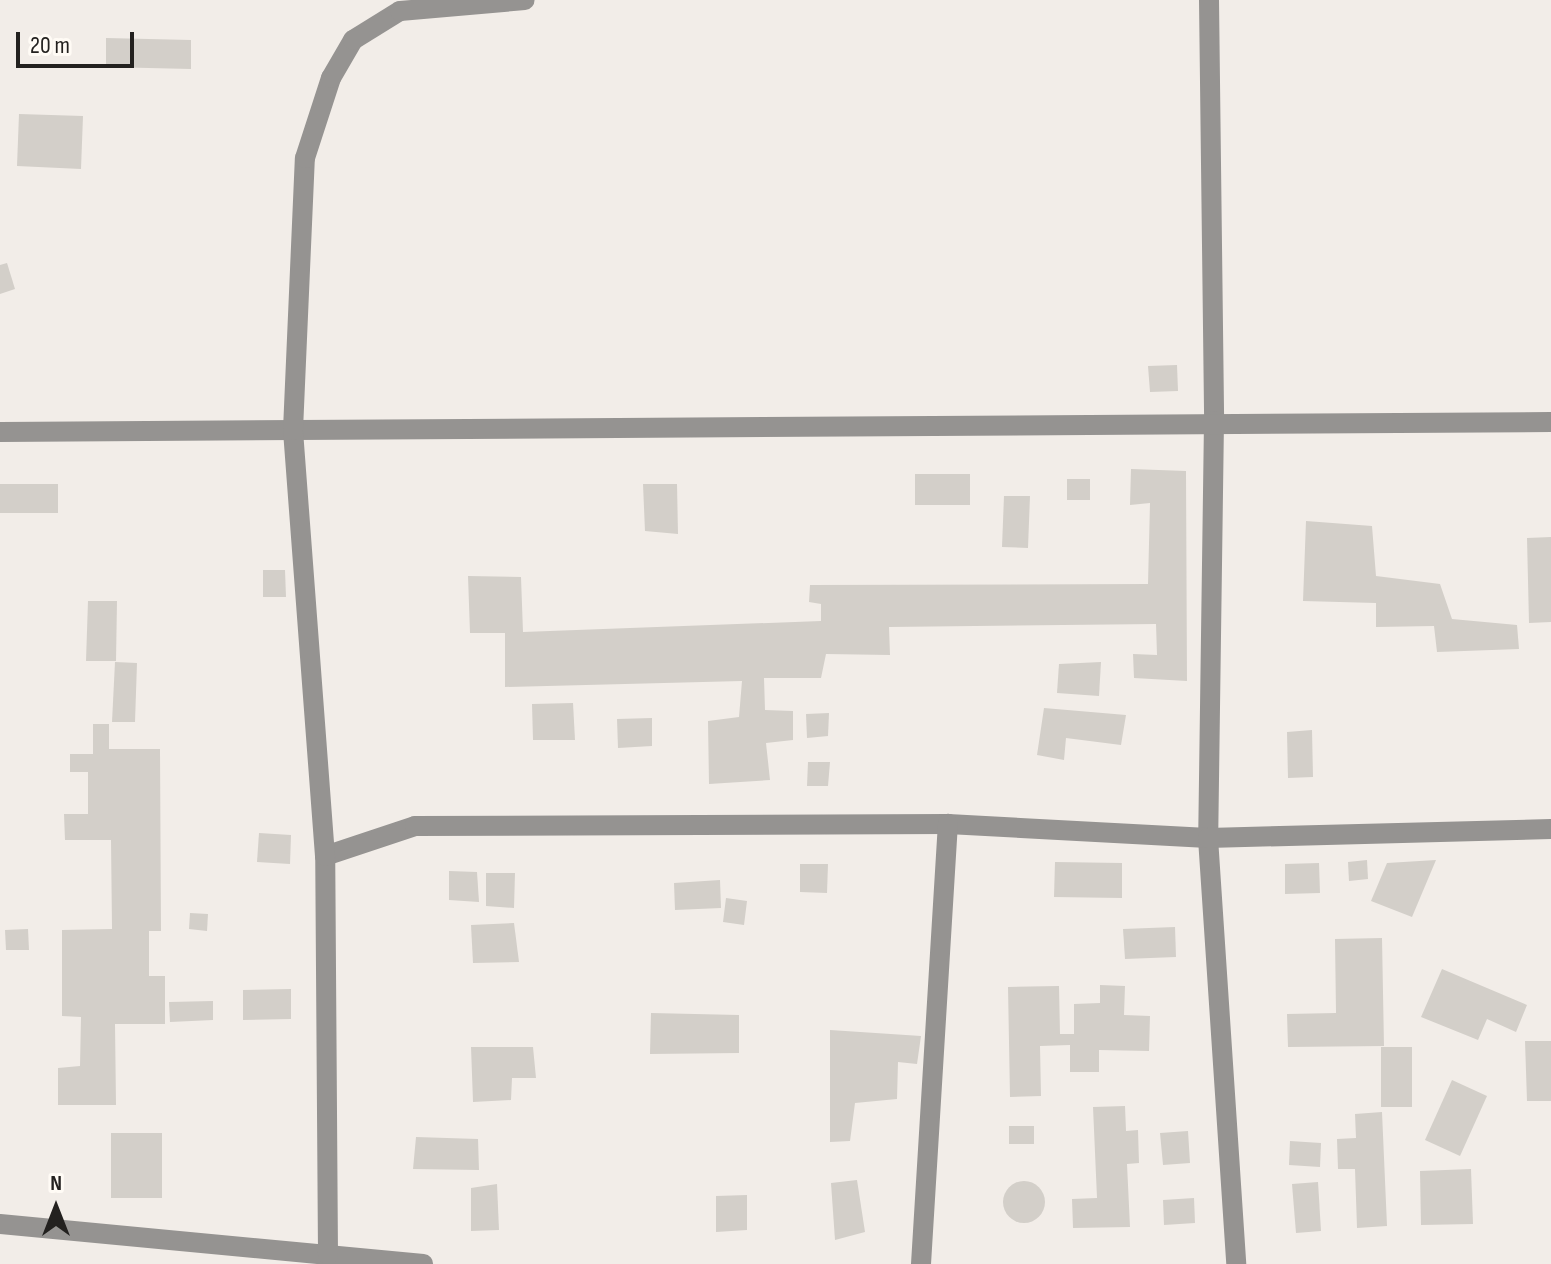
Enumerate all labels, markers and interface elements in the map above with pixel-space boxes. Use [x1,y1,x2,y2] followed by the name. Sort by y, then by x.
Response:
[20,16,138,66] scale bar
[30,31,70,60] text: 20 m
[16,1168,96,1248] north arrow
[50,1170,62,1197] text: N

